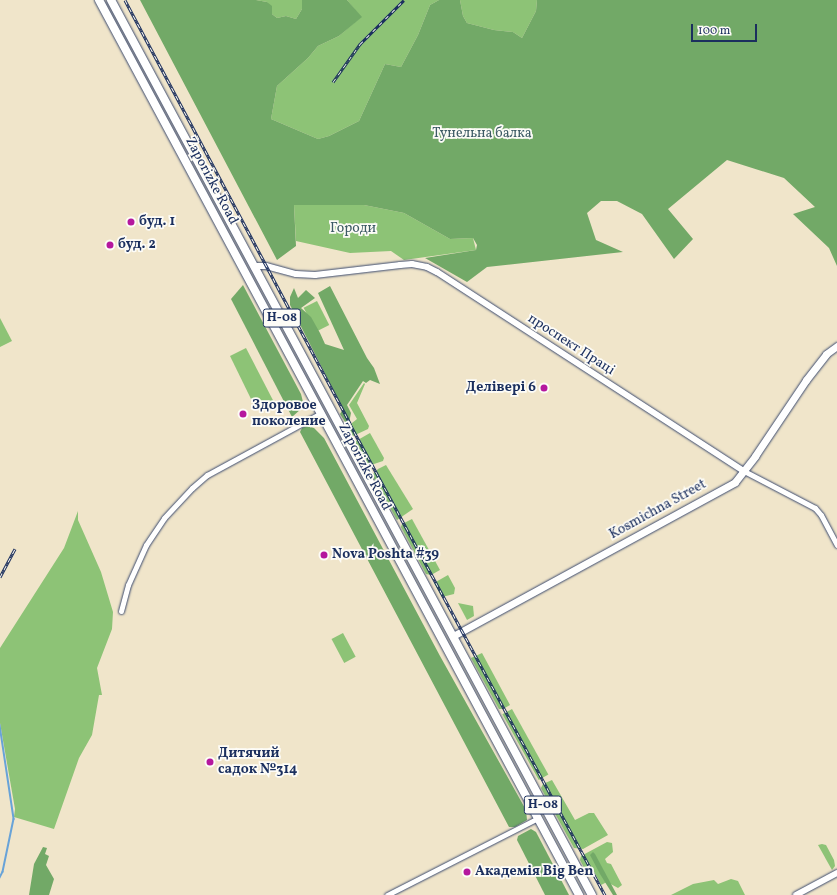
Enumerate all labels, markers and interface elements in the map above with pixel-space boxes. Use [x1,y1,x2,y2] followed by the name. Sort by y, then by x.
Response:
[693,16,759,42] scale bar
[698,23,730,39] text: 100 m
[432,126,532,142] park label: Тунельна балка
[181,134,241,228] street label: Zaporizke Road
[139,214,175,230] place label: буд. 1
[126,217,136,227] marker: буд. 1
[330,221,376,237] park label: Городи
[118,237,156,253] place label: буд. 2
[105,240,115,250] marker: буд. 2
[262,307,302,329] road number: Н-08
[524,311,618,379] street label: проспект Праці
[466,380,536,396] place label: Делівері 6
[539,383,549,393] marker: Делівері 6
[252,398,326,430] place label: Здоровое поколение
[237,408,249,420] marker: Здоровое поколение
[334,420,394,514] street label: Zaporizke Road
[607,476,709,544] street label: Kosmichna Street
[332,547,439,563] place label: Nova Poshta #39
[319,550,329,560] marker: Nova Poshta #39
[218,746,298,778] place label: Дитячий садок №314
[205,757,215,767] marker: Дитячий садок №314
[523,794,563,816] road number: Н-08
[475,864,593,880] place label: Академія Big Ben
[462,867,472,877] marker: Академія Big Ben

